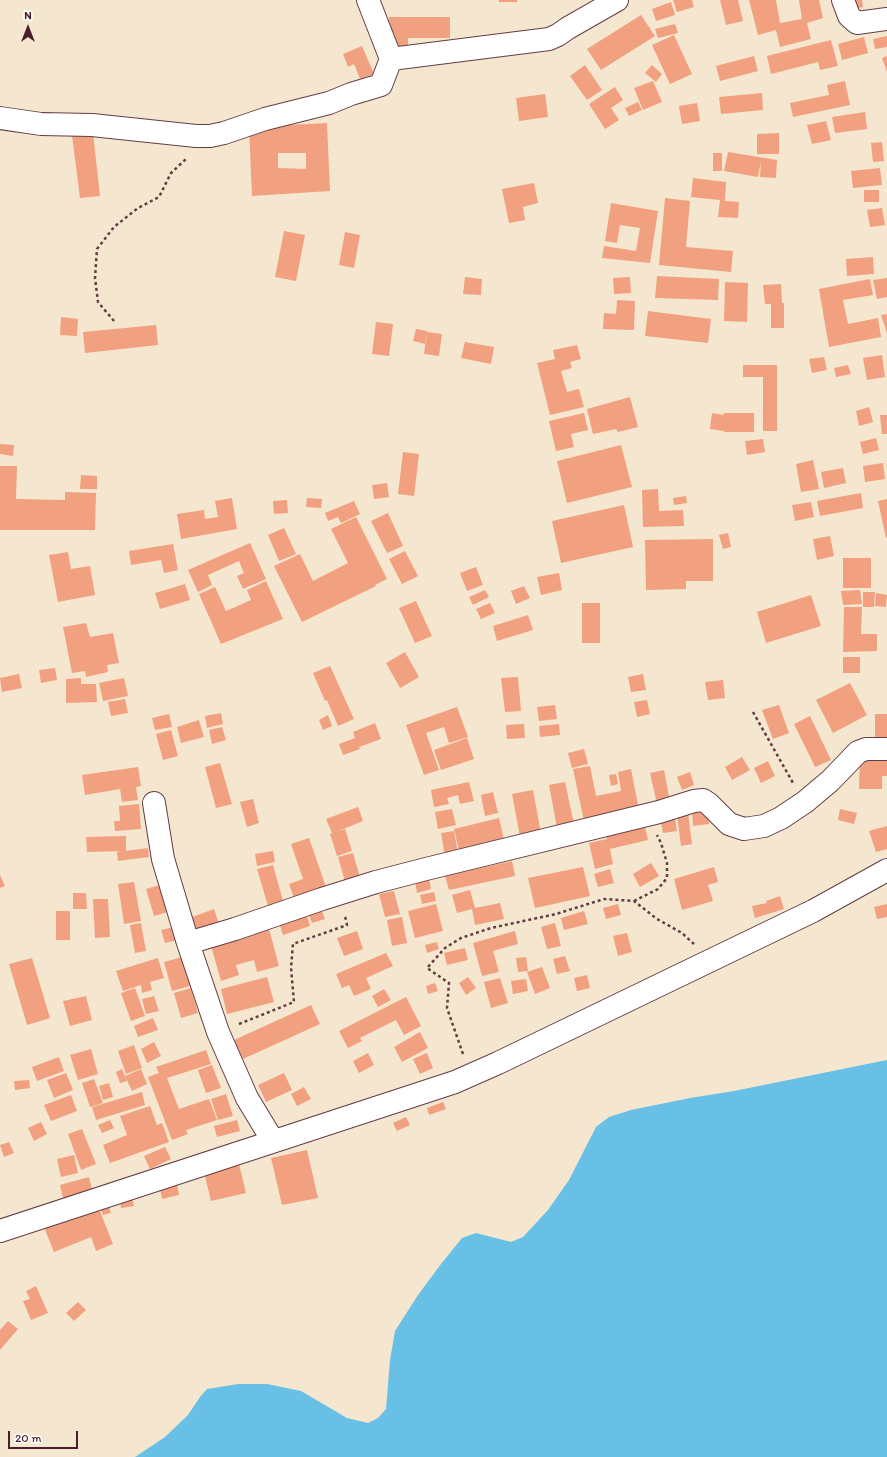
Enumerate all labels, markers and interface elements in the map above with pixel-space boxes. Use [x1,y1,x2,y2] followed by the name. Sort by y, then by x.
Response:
[8,8,48,48] north arrow
[24,9,32,22] text: N
[10,1423,80,1449] scale bar
[15,1431,42,1445] text: 20 m

